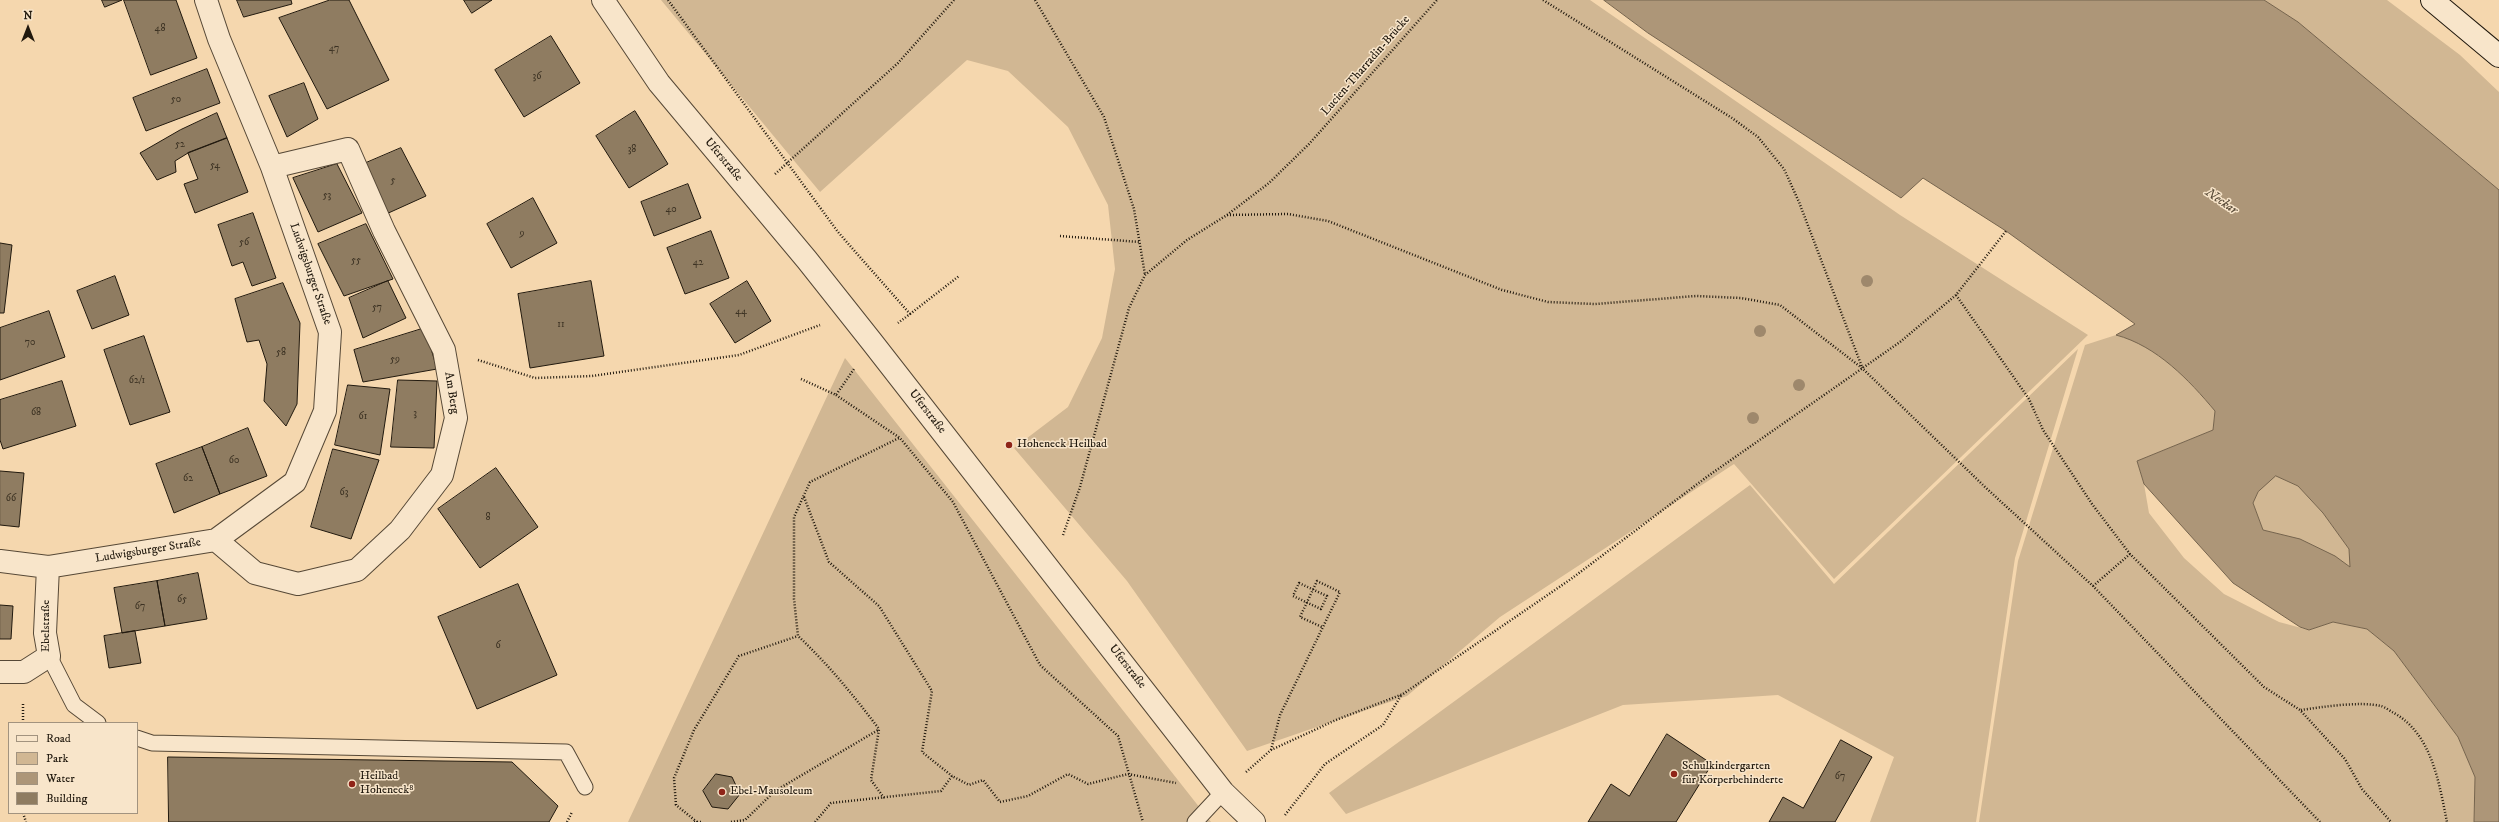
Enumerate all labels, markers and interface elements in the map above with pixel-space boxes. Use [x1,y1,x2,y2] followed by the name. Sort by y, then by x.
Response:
[8,8,48,48] north arrow
[23,9,33,23] text: N
[1319,13,1413,119] street label: Lucien-Tharradin-Brücke
[155,23,165,35] house number: 48
[329,43,339,55] house number: 47
[533,71,541,83] house number: 36
[171,94,181,106] house number: 50
[701,136,745,184] street label: Uferstraße
[175,139,185,151] house number: 52
[628,144,636,156] house number: 38
[210,160,220,172] house number: 54
[391,175,395,187] house number: 5
[2202,185,2240,219] water label: Neckar
[323,190,331,202] house number: 53
[665,204,677,216] house number: 40
[286,221,334,327] street label: Ludwigsburger Straße
[520,228,524,240] house number: 9
[239,237,249,249] house number: 56
[351,255,361,267] house number: 55
[693,257,703,269] house number: 42
[372,302,382,314] house number: 57
[735,306,747,318] house number: 44
[557,319,565,331] house number: 11
[25,337,35,349] house number: 70
[276,347,286,359] house number: 58
[390,354,400,366] house number: 59
[441,371,461,415] street label: Am Berg
[129,375,145,387] house number: 62/1
[905,387,949,437] street label: Uferstraße
[31,407,41,419] house number: 68
[413,408,417,420] house number: 3
[359,411,367,423] house number: 61
[1017,438,1107,452] place label: Hoheneck Heilbad
[1004,440,1014,450] marker: Hoheneck Heilbad
[229,455,239,467] house number: 60
[183,473,193,485] house number: 62
[340,487,348,499] house number: 63
[6,493,16,505] house number: 66
[485,512,491,524] house number: 8
[94,536,202,566] street label: Ludwigsburger Straße
[177,594,187,606] house number: 65
[40,600,54,652] street label: Ebelstraße
[135,601,145,613] house number: 67
[495,640,501,652] house number: 6
[1105,642,1149,692] street label: Uferstraße
[8,722,138,814] legend
[46,731,71,746] text: Road
[46,751,68,766] text: Park
[1682,760,1783,788] place label: Schulkindergarten für Körperbehinderte
[1669,769,1679,779] marker: Schulkindergarten für Körperbehinderte
[360,770,413,798] place label: Heilbad Hoheneck⁸
[46,771,75,786] text: Water
[1835,771,1845,783] house number: 67
[347,779,357,789] marker: Heilbad Hoheneck⁸
[730,785,813,799] place label: Ebel-Mausoleum
[717,787,727,797] marker: Ebel-Mausoleum
[46,791,87,806] text: Building

